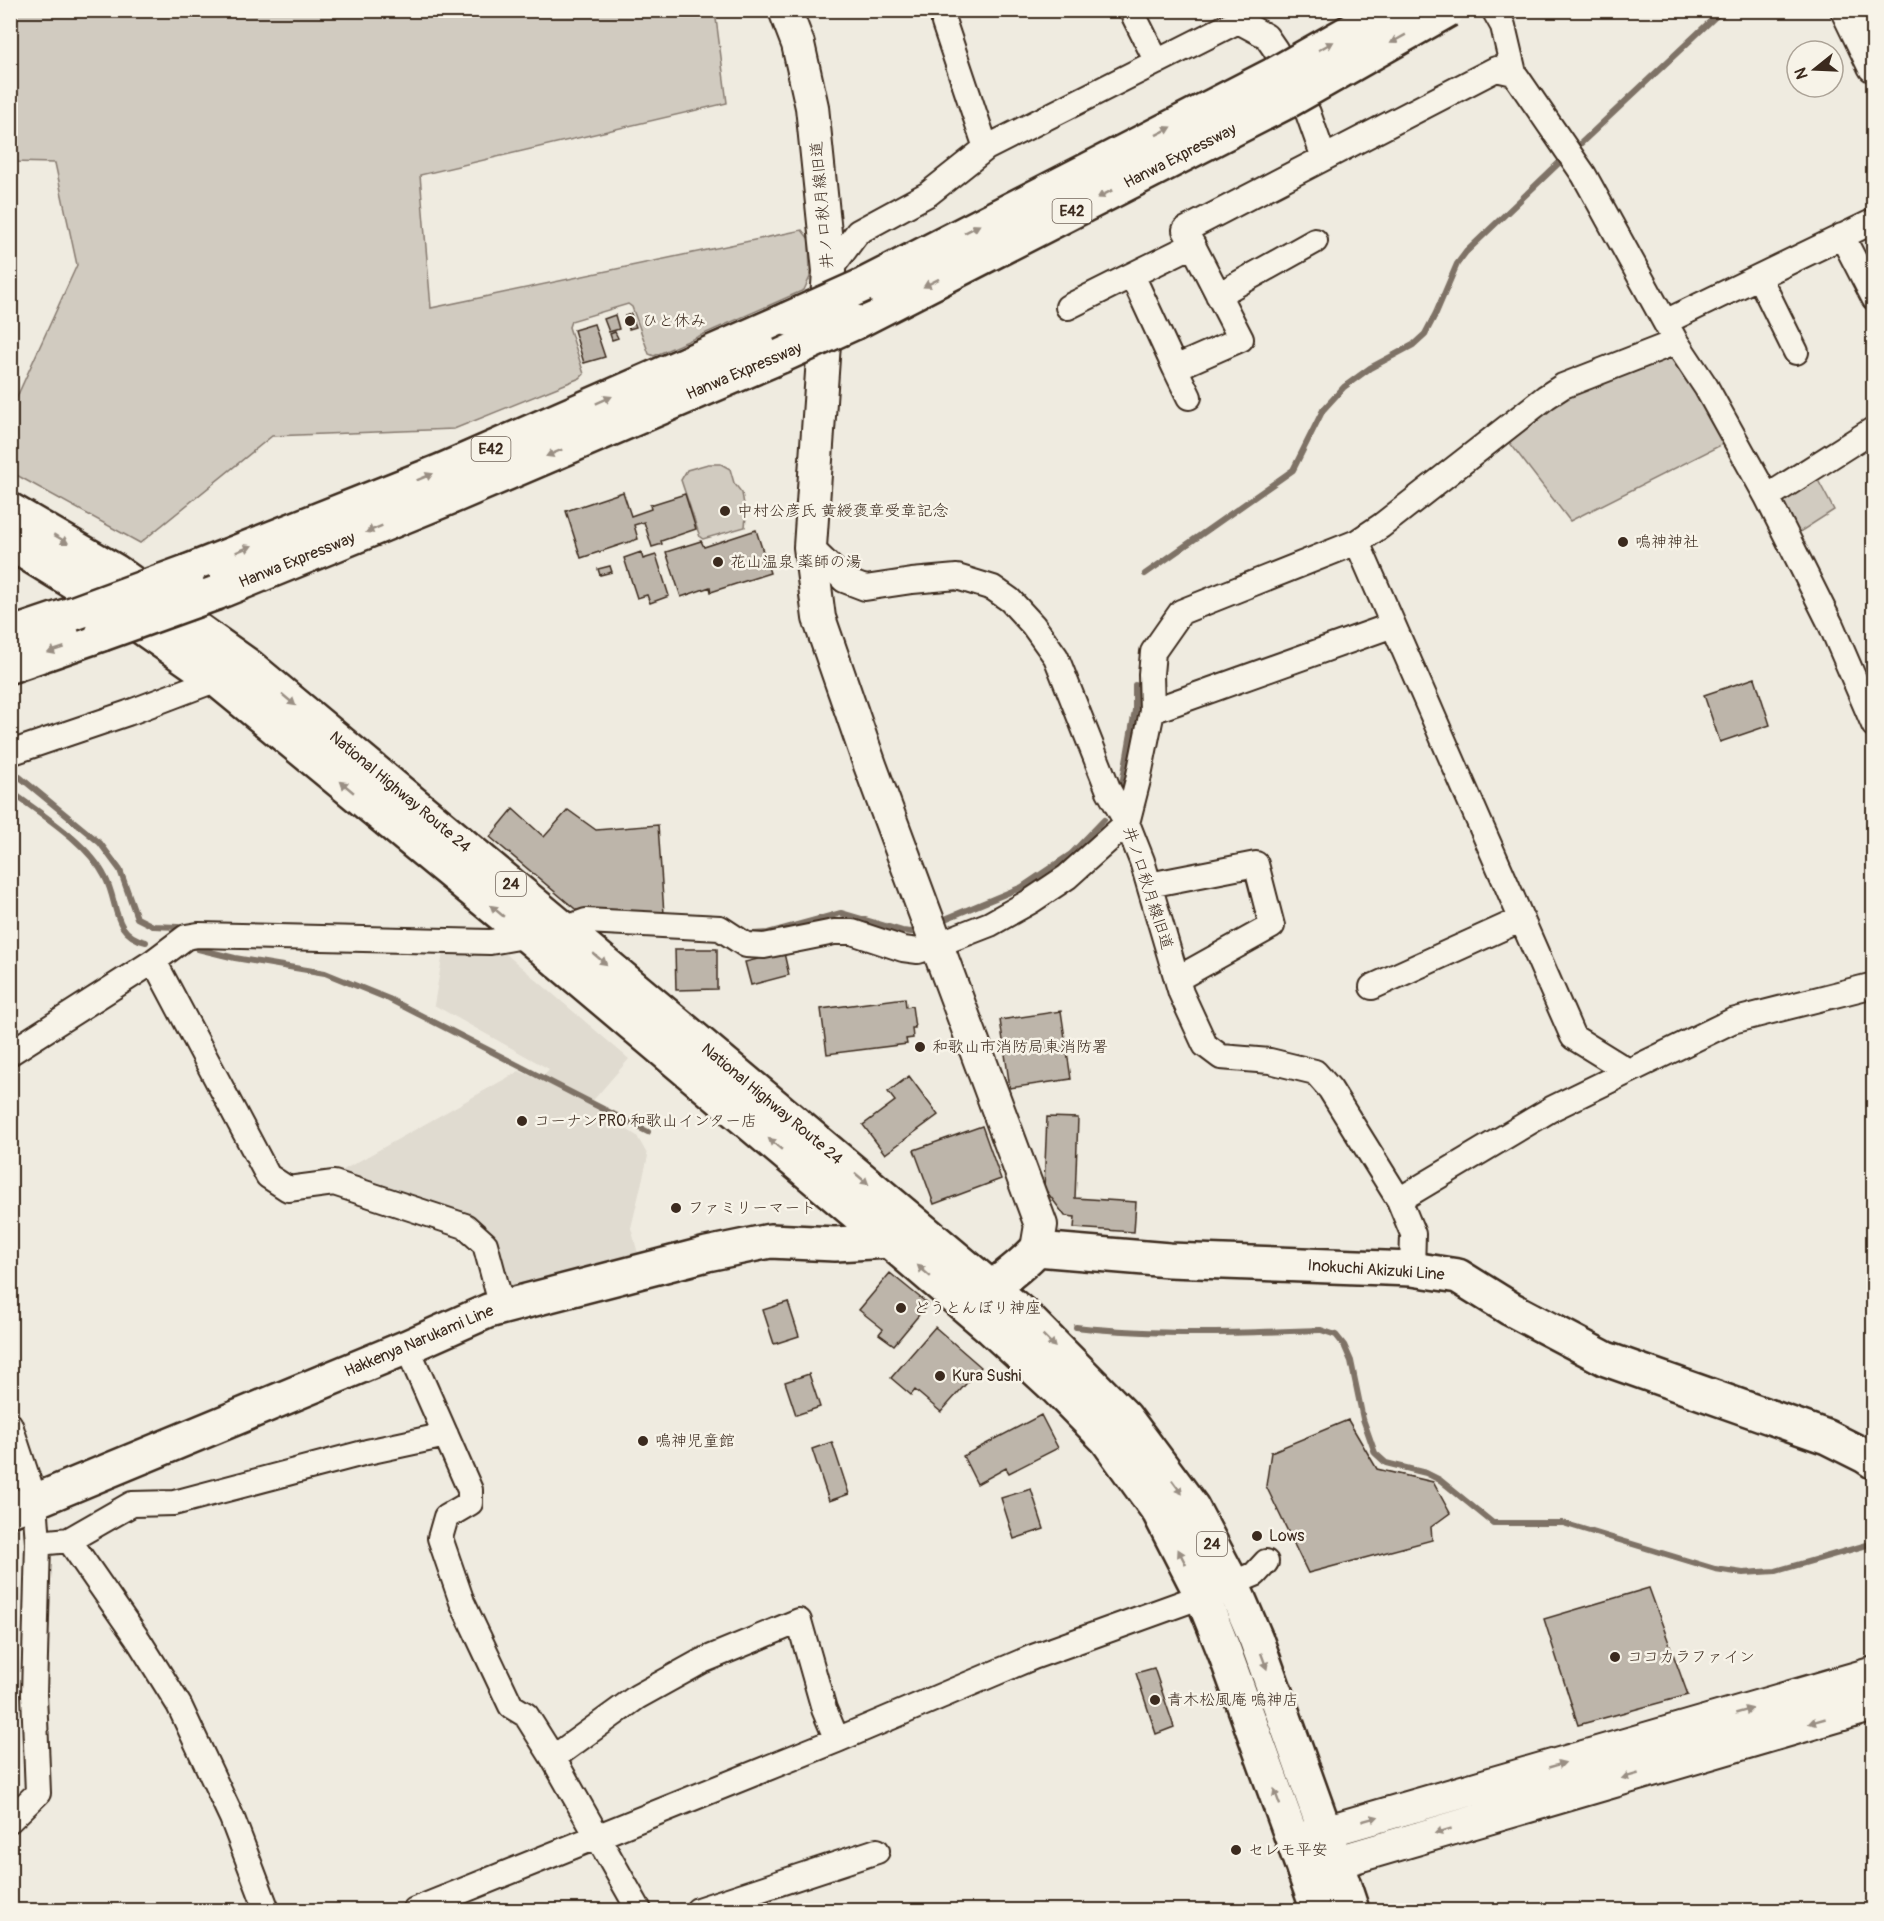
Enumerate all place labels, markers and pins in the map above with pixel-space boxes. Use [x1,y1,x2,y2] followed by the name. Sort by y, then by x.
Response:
[642,311,706,331] place label: ひと休み
[623,314,637,328] marker: ひと休み
[737,501,948,521] place label: 中村公彦氏 黄綬褒章受章記念
[718,504,732,518] marker: 中村公彦氏 黄綬褒章受章記念
[1635,532,1699,552] place label: 鳴神神社
[1616,535,1630,549] marker: 鳴神神社
[730,552,861,572] place label: 花山温泉 薬師の湯
[711,555,725,569] marker: 花山温泉 薬師の湯
[932,1037,1108,1057] place label: 和歌山市消防局東消防署
[913,1040,927,1054] marker: 和歌山市消防局東消防署
[534,1111,757,1131] place label: コーナンPRO 和歌山インター店
[515,1114,529,1128] marker: コーナンPRO 和歌山インター店
[688,1198,816,1218] place label: ファミリーマート
[669,1201,683,1215] marker: ファミリーマート
[913,1298,1041,1318] place label: どうとんぼり神座
[894,1301,908,1315] marker: どうとんぼり神座
[952,1366,1022,1386] place label: Kura Sushi
[933,1369,947,1383] marker: Kura Sushi
[655,1431,735,1451] place label: 嗚神児童館
[636,1434,650,1448] marker: 嗚神児童館
[1269,1526,1304,1546] place label: Lows
[1250,1529,1264,1543] marker: Lows
[1627,1647,1755,1667] place label: ココカラファイン
[1608,1650,1622,1664] marker: ココカラファイン
[1167,1690,1298,1710] place label: 青木松風庵 鳴神店
[1148,1693,1162,1707] marker: 青木松風庵 鳴神店
[1248,1840,1328,1860] place label: セレモ平安
[1229,1843,1243,1857] marker: セレモ平安

